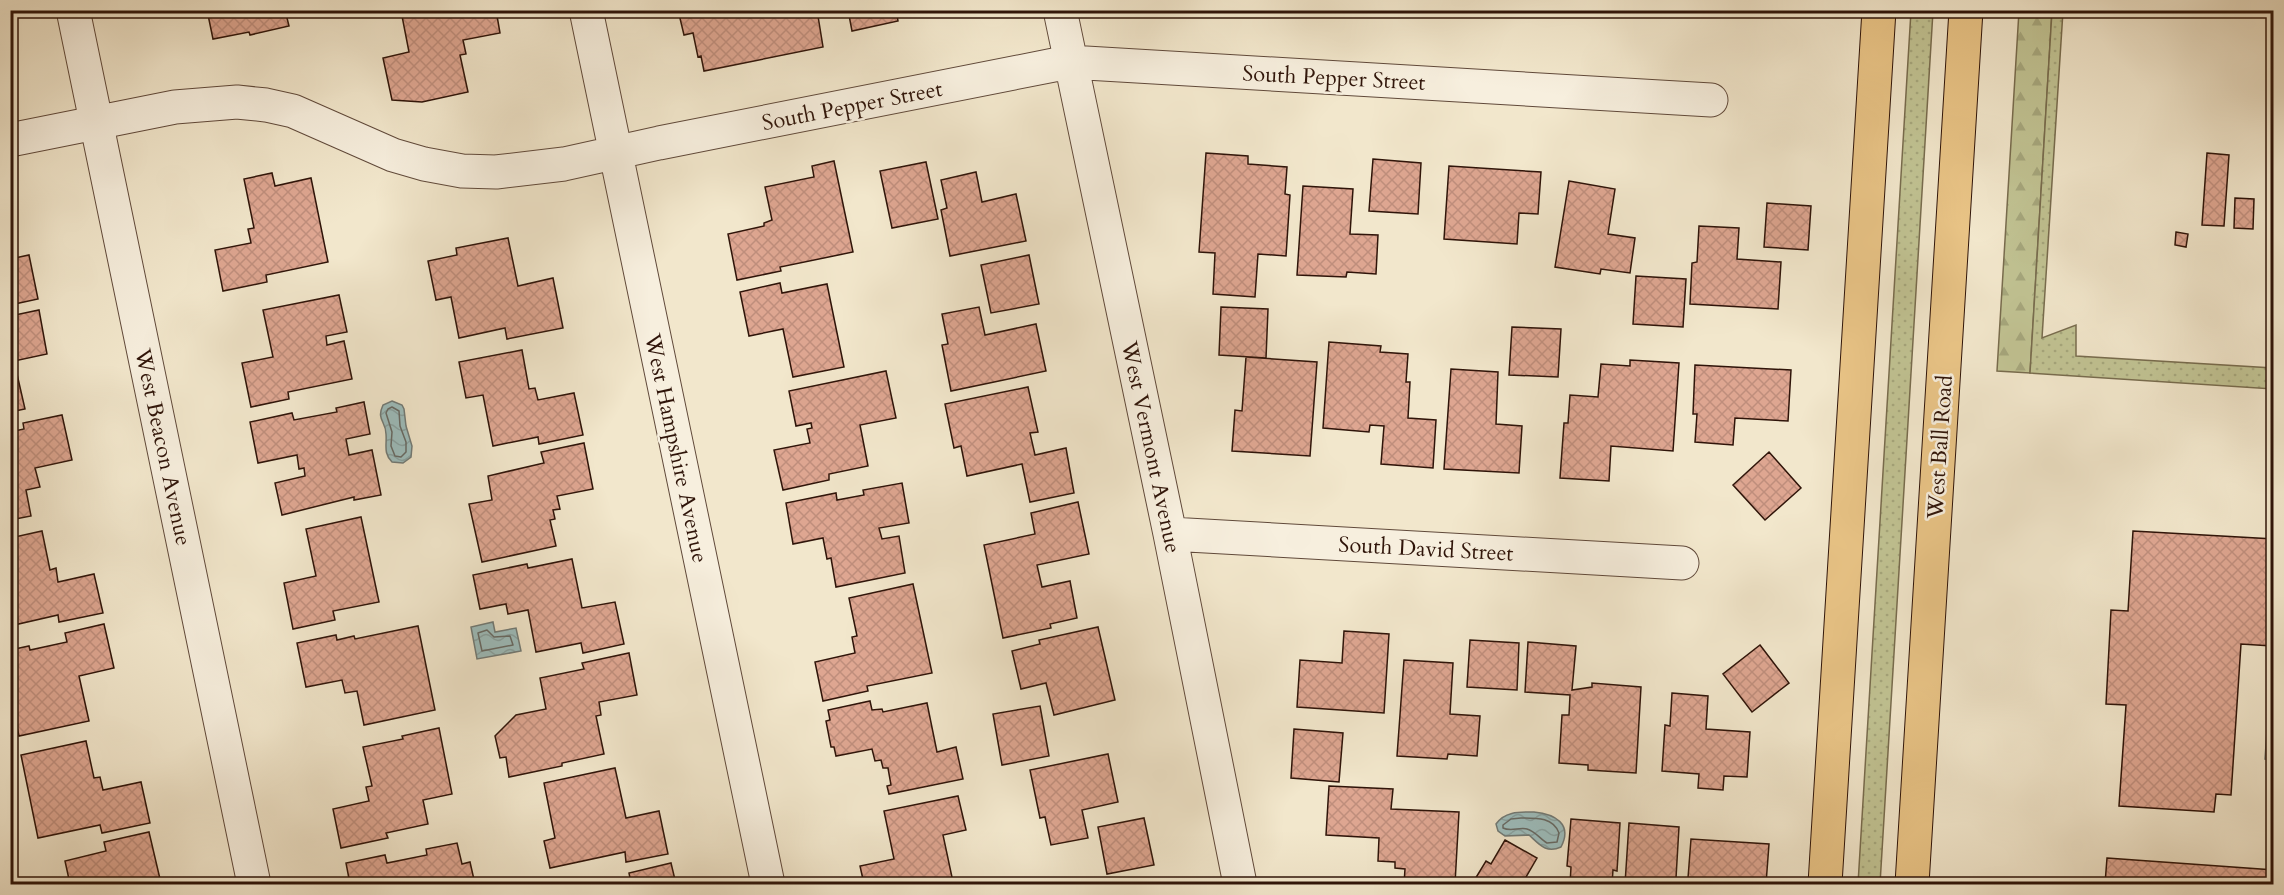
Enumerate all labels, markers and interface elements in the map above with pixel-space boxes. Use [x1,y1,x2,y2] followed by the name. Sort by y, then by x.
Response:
[1242,58,1426,98] street label: South Pepper Street
[759,74,945,138] street label: South Pepper Street
[637,330,715,566] street label: West Hampshire Avenue
[1114,338,1188,556] street label: West Vermont Avenue
[127,345,199,548] street label: West Beacon Avenue
[1920,374,1960,521] street label: West Ball Road
[1338,529,1514,569] street label: South David Street

